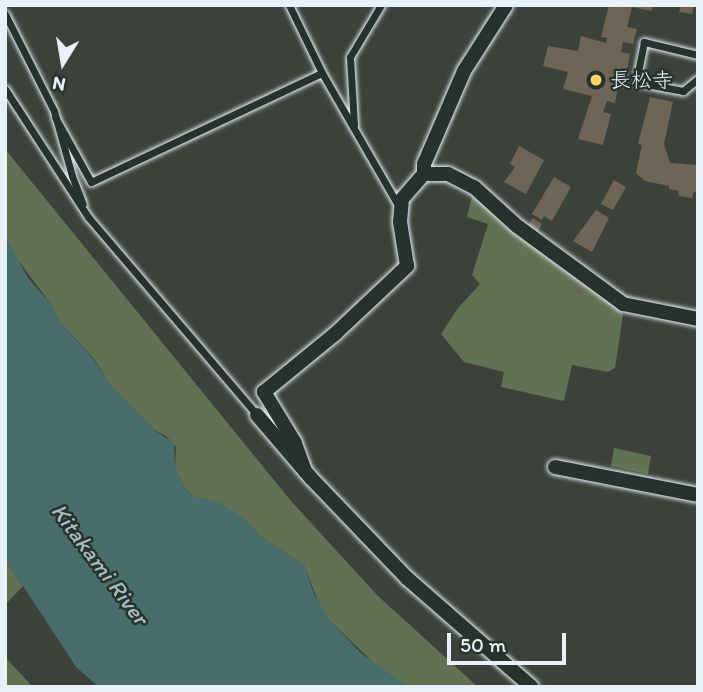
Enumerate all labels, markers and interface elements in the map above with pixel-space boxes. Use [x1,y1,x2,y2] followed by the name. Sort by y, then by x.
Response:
[28,28,98,98] north arrow
[610,67,673,93] place label: 長松寺
[50,72,67,97] text: N
[588,72,604,88] marker: 長松寺
[45,498,155,630] water label: Kitakami River
[451,618,570,662] scale bar
[460,632,506,657] text: 50 m

